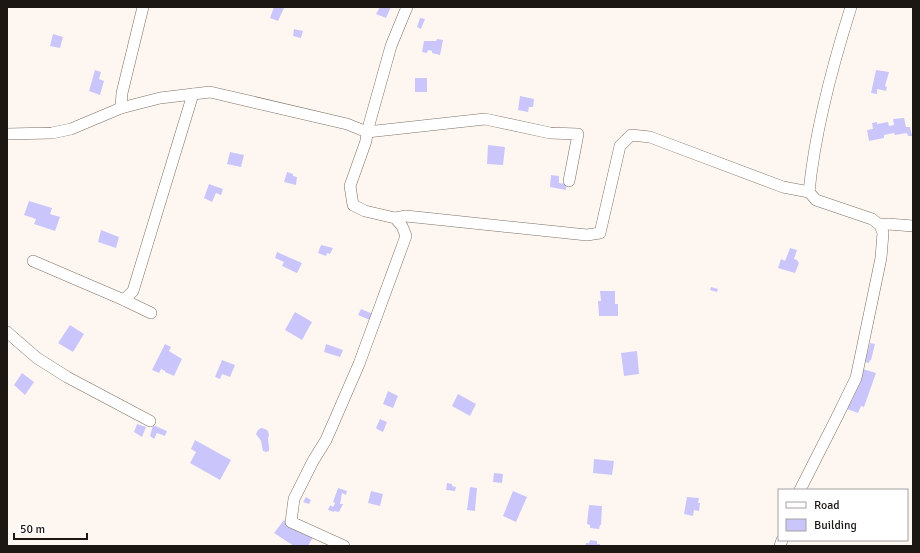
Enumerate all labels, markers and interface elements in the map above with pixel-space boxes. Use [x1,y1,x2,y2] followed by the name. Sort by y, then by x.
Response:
[778,489,908,541] legend
[814,498,840,513] text: Road
[14,515,87,541] scale bar
[814,518,857,533] text: Building
[20,522,45,537] text: 50 m

